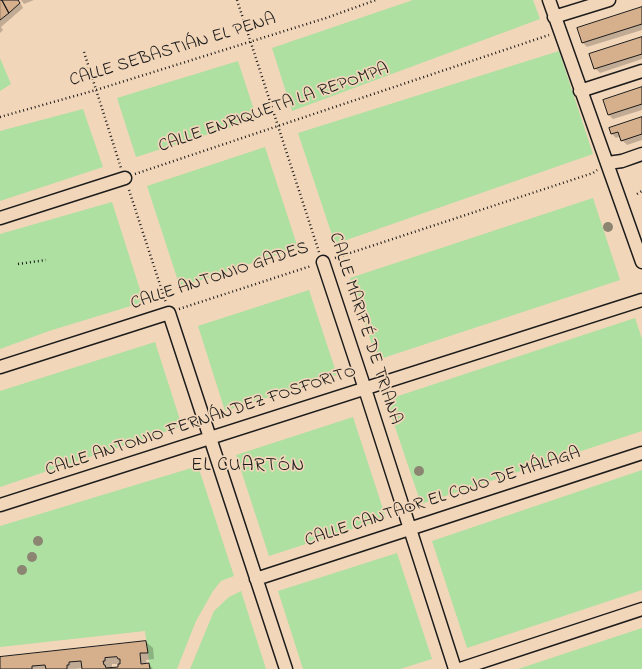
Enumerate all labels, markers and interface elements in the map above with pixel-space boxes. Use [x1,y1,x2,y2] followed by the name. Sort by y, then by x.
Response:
[67,9,279,93] street label: CALLE SEBASTIÁN EL PENA
[156,59,392,159] street label: CALLE ENRIQUETA LA REPOMPA
[323,230,405,428] street label: CALLE MARIFÉ DE TRIANA
[128,238,312,316] street label: CALLE ANTONIO GADES
[43,361,359,483] street label: CALLE ANTONIO FERNÁNDEZ FOSFORITO
[302,443,584,553] street label: CALLE CANTAOR EL COJO DE MÁLAGA
[191,456,305,478] district label: EL CUARTÓN

